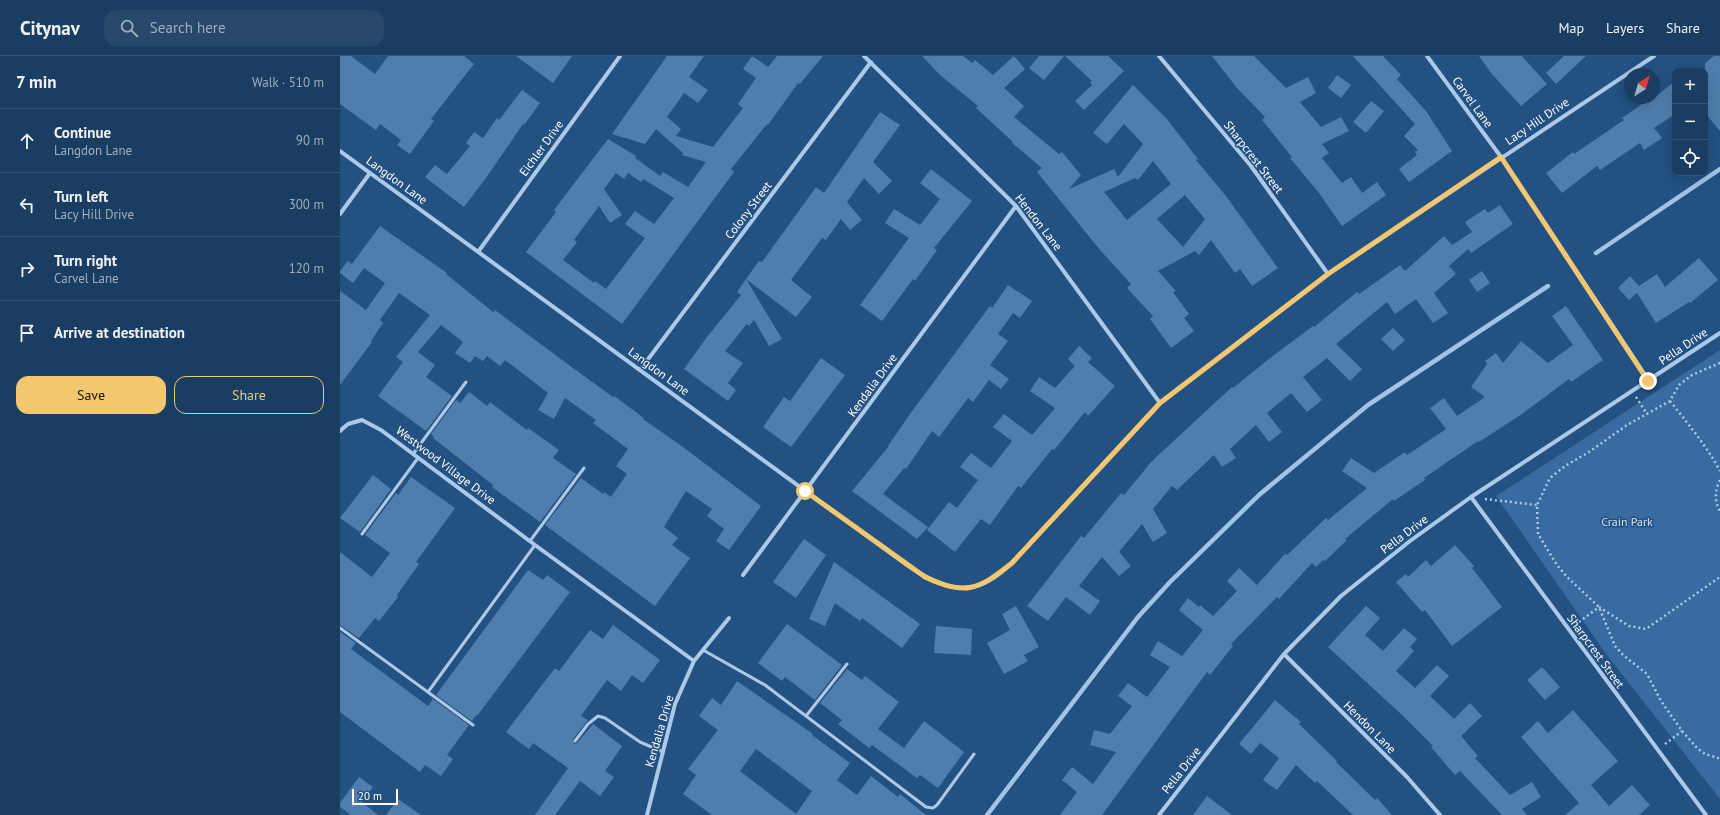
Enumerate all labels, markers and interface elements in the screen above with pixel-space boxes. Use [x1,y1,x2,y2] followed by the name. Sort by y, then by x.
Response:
[104,10,384,46] search box
[20,16,80,40] text: Citynav
[118,17,140,39] icon: search
[150,18,226,37] text: Search here
[1558,19,1584,37] text: Map
[1606,19,1644,37] text: Layers
[1666,19,1700,37] text: Share
[1624,68,1660,104] north arrow
[1672,68,1708,176] map controls
[1672,68,1708,104] button: +
[16,71,57,93] text: 7 min
[1449,73,1497,131] street label: Carvel Lane
[252,74,324,91] text: Walk · 510 m
[1502,94,1572,148] street label: Lacy Hill Drive
[1672,104,1708,140] button: −
[516,117,566,179] street label: Eichler Drive
[1221,118,1287,196] street label: Sharpcrest Street
[54,123,111,142] text: Continue
[16,130,38,152] icon: ahead
[296,132,324,149] text: 90 m
[1672,140,1708,176] button: locate
[54,142,132,159] text: Langdon Lane
[363,153,431,207] street label: Langdon Lane
[721,178,775,242] street label: Colony Street
[54,187,108,206] text: Turn left
[1012,191,1066,253] street label: Hendon Lane
[16,194,38,216] icon: left
[289,196,324,213] text: 300 m
[54,206,134,223] text: Lacy Hill Drive
[54,251,117,270] text: Turn right
[16,258,38,280] icon: right
[289,260,324,277] text: 120 m
[54,270,119,287] text: Carvel Lane
[16,322,38,344] icon: arrive
[54,323,185,342] text: Arrive at destination
[1656,324,1710,368] street label: Pella Drive
[625,344,693,398] street label: Langdon Lane
[844,350,900,420] street label: Kendalia Drive
[1639,372,1657,390] route end
[16,376,166,414] button: Save
[174,376,324,414] button: Share
[393,423,499,507] street label: Westwood Village Drive
[796,482,814,500] route start
[1377,511,1431,557] street label: Pella Drive
[1601,514,1653,529] park label: Crain Park
[1564,611,1628,691] street label: Sharpcrest Street
[642,693,676,769] street label: Kendalia Drive
[1341,698,1399,756] street label: Hendon Lane
[1158,744,1204,796] street label: Pella Drive
[352,787,398,806] scale bar
[358,789,382,803] text: 20 m

